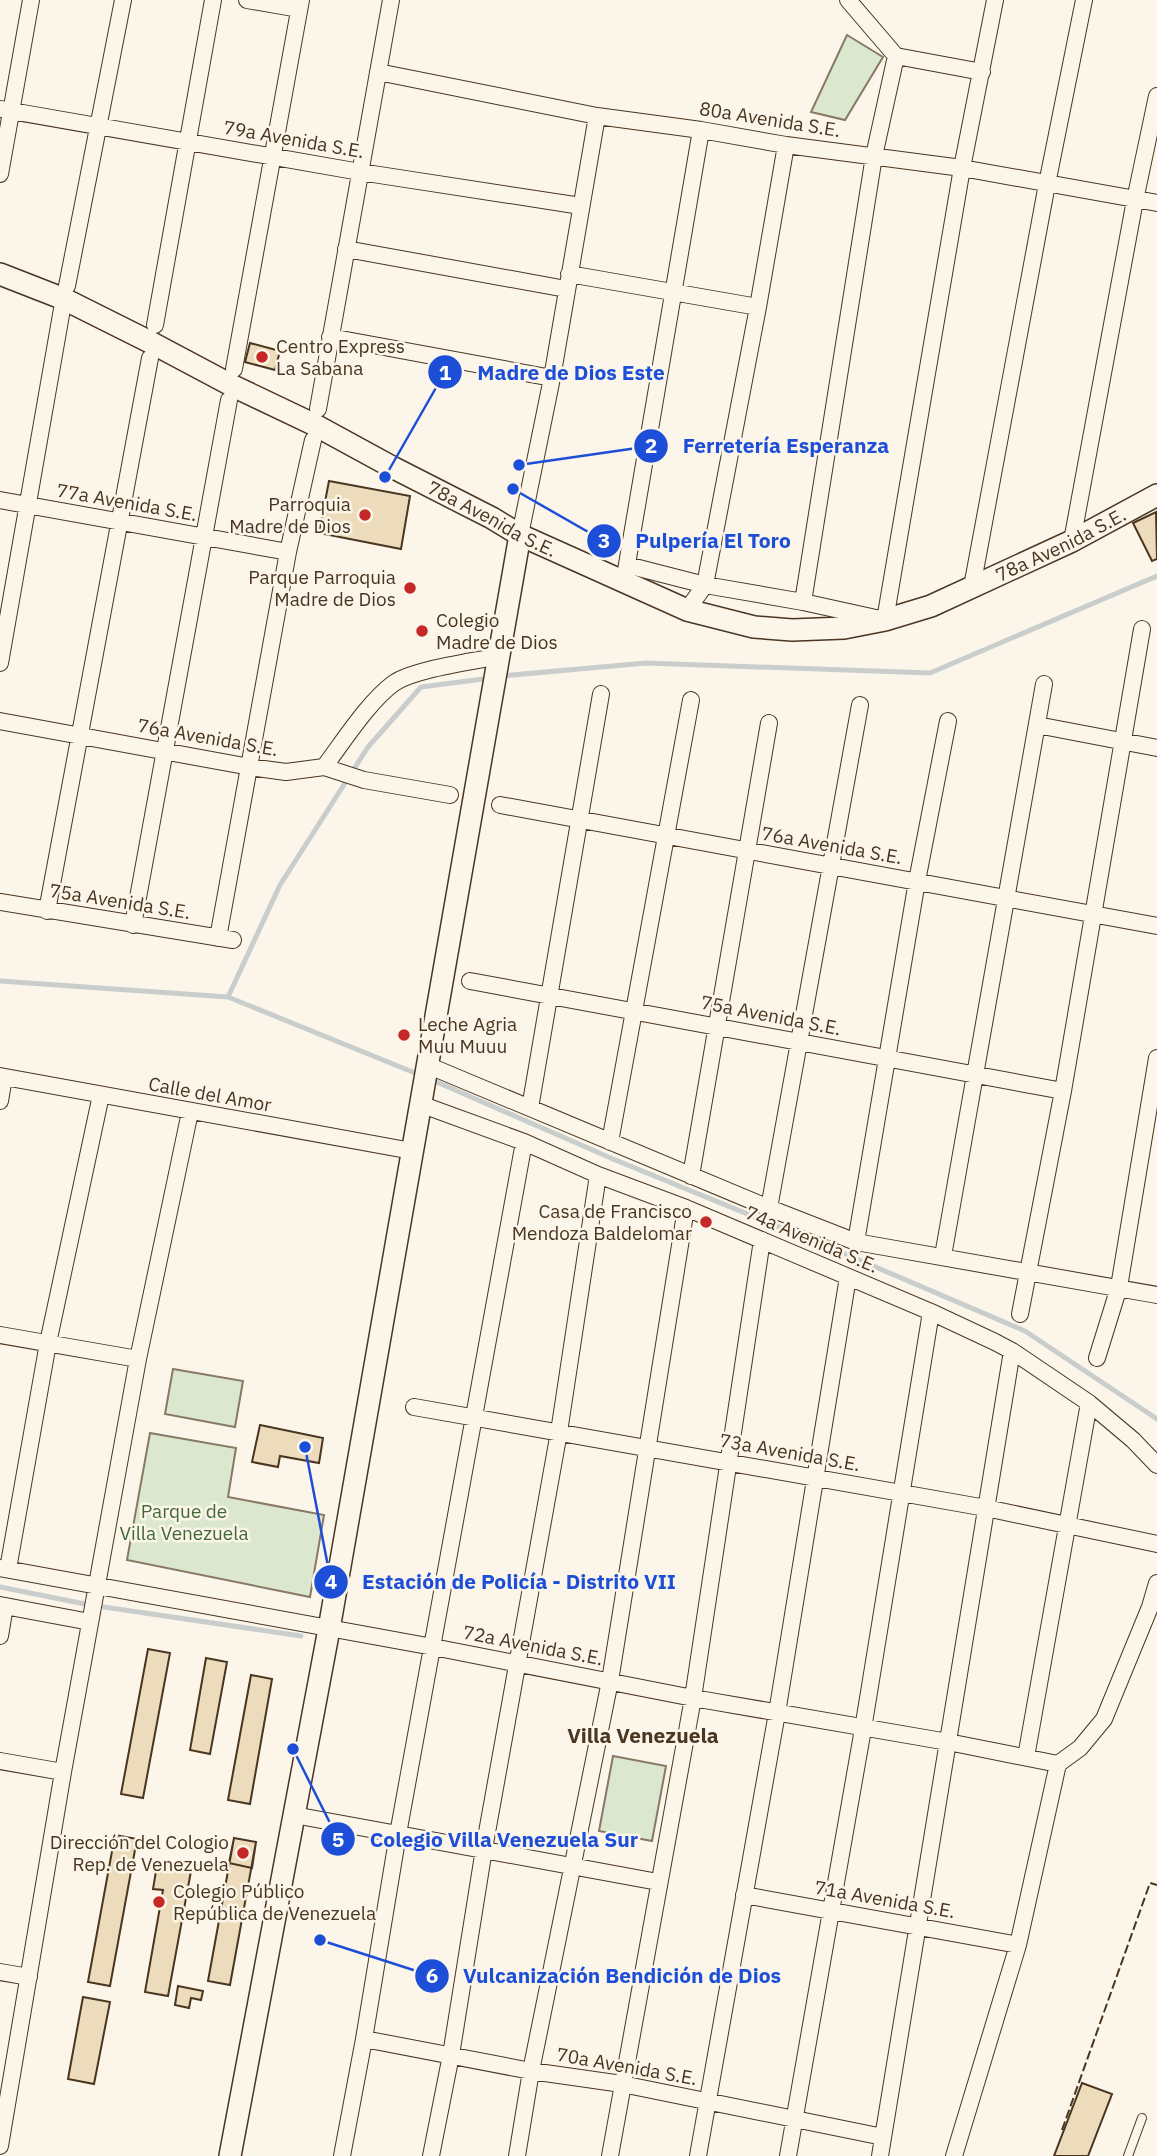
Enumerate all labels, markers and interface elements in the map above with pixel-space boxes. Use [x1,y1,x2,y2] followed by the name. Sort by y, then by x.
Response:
[698,96,842,142] street label: 80a Avenida S.E.
[222,115,366,163] street label: 79a Avenida S.E.
[276,334,405,380] place label: Centro Express La Sabana
[254,349,270,365] marker: Centro Express La Sabana
[428,351,678,393] callout: Madre de Dios Este
[439,358,452,386] text: 1
[477,358,665,386] text: Madre de Dios Este
[634,425,903,467] callout: Ferretería Esperanza
[645,431,657,459] text: 2
[683,431,889,459] text: Ferretería Esperanza
[423,475,560,562] street label: 78a Avenida S.E.
[55,478,199,526] street label: 77a Avenida S.E.
[229,492,351,538] place label: Parroquia Madre de Dios
[992,502,1130,587] street label: 78a Avenida S.E.
[357,507,373,523] marker: Parroquia Madre de Dios
[586,520,805,562] callout: Pulpería El Toro
[598,526,610,554] text: 3
[635,526,791,554] text: Pulpería El Toro
[248,565,396,611] place label: Parque Parroquia Madre de Dios
[402,580,418,596] marker: Parque Parroquia Madre de Dios
[436,608,558,654] place label: Colegio Madre de Dios
[414,623,430,639] marker: Colegio Madre de Dios
[136,713,280,761] street label: 76a Avenida S.E.
[760,821,904,869] street label: 76a Avenida S.E.
[48,878,192,924] street label: 75a Avenida S.E.
[699,990,843,1040] street label: 75a Avenida S.E.
[418,1012,517,1058] place label: Leche Agria Muu Muuu
[396,1027,412,1043] marker: Leche Agria Muu Muuu
[147,1071,273,1117] street label: Calle del Amor
[512,1199,692,1245] place label: Casa de Francisco Mendoza Baldelomar
[742,1200,882,1278] street label: 74a Avenida S.E.
[698,1214,714,1230] marker: Casa de Francisco Mendoza Baldelomar
[718,1428,862,1476] street label: 73a Avenida S.E.
[119,1499,249,1545] park label: Parque de Villa Venezuela
[313,1561,690,1603] callout: Estación de Policía - Distrito VII
[325,1567,337,1595] text: 4
[362,1567,676,1595] text: Estación de Policía - Distrito VII
[461,1620,605,1670] street label: 72a Avenida S.E.
[567,1721,719,1749] district label: Villa Venezuela
[321,1818,652,1860] callout: Colegio Villa Venezuela Sur
[332,1825,344,1853] text: 5
[370,1825,639,1853] text: Colegio Villa Venezuela Sur
[50,1830,229,1876] place label: Dirección del Cologio Rep. de Venezuela
[235,1845,251,1861] marker: Dirección del Cologio Rep. de Venezuela
[813,1875,957,1923] street label: 71a Avenida S.E.
[173,1879,376,1925] place label: Colegio Público República de Venezuela
[151,1894,167,1910] marker: Colegio Público República de Venezuela
[414,1955,795,1997] callout: Vulcanización Bendición de Dios
[426,1961,438,1989] text: 6
[463,1961,781,1989] text: Vulcanización Bendición de Dios
[555,2042,699,2090] street label: 70a Avenida S.E.

